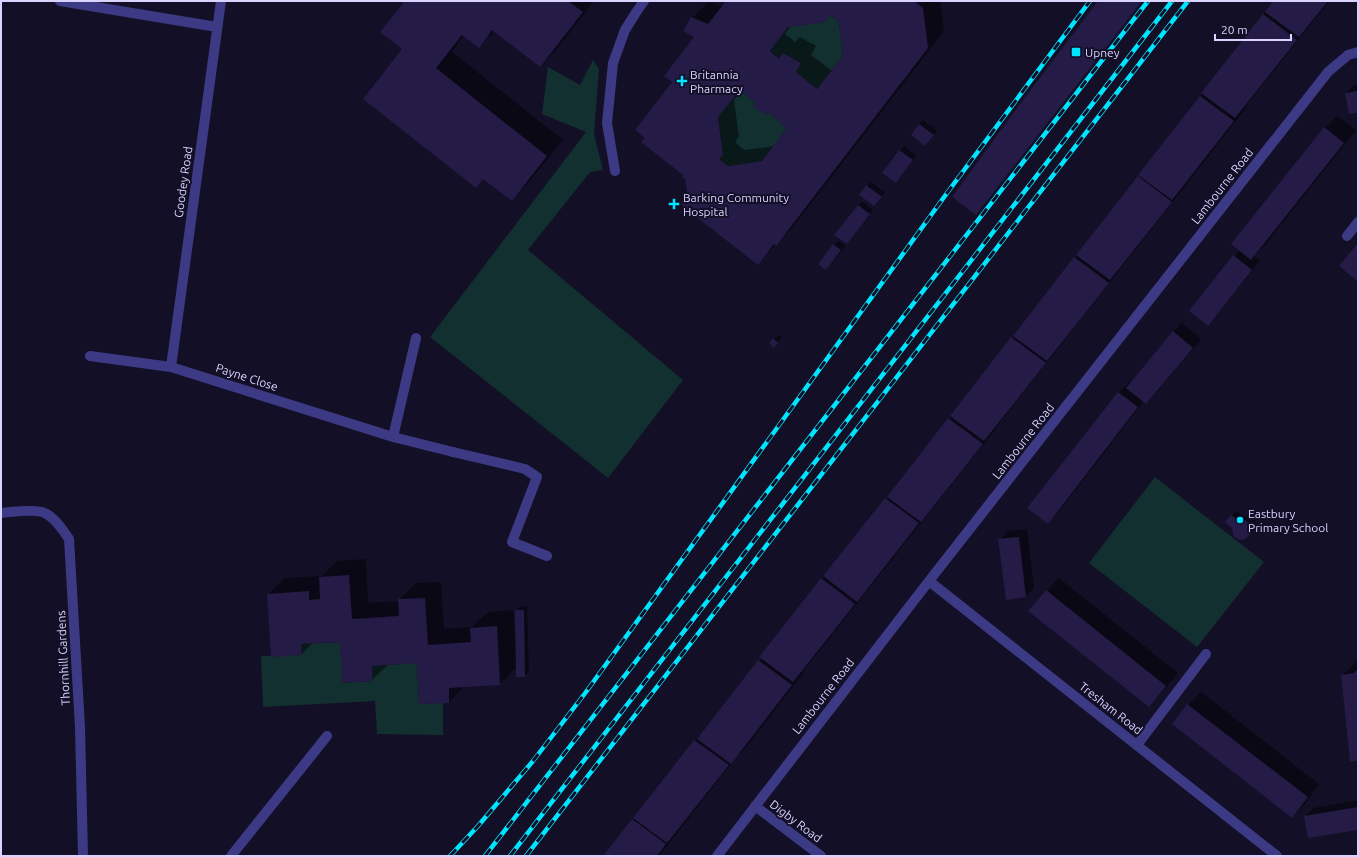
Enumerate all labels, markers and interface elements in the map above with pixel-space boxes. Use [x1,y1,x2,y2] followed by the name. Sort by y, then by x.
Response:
[1215,16,1291,42] scale bar
[1221,23,1248,36] text: 20 m
[1070,46,1082,58] marker: Upney
[1085,46,1120,59] place label: Upney
[690,68,743,95] place label: Britannia Pharmacy
[677,76,687,86] marker: Britannia Pharmacy
[172,146,194,218] street label: Goodey Road
[1189,146,1255,226] street label: Lambourne Road
[683,191,789,218] place label: Barking Community Hospital
[668,198,680,210] marker: Barking Community Hospital
[214,361,280,393] street label: Payne Close
[990,401,1056,481] street label: Lambourne Road
[1248,507,1328,534] place label: Eastbury Primary School
[1235,515,1245,525] marker: Eastbury Primary School
[54,610,72,706] street label: Thornhill Gardens
[790,656,856,736] street label: Lambourne Road
[1077,679,1145,737] street label: Tresham Road
[768,797,824,845] street label: Digby Road

